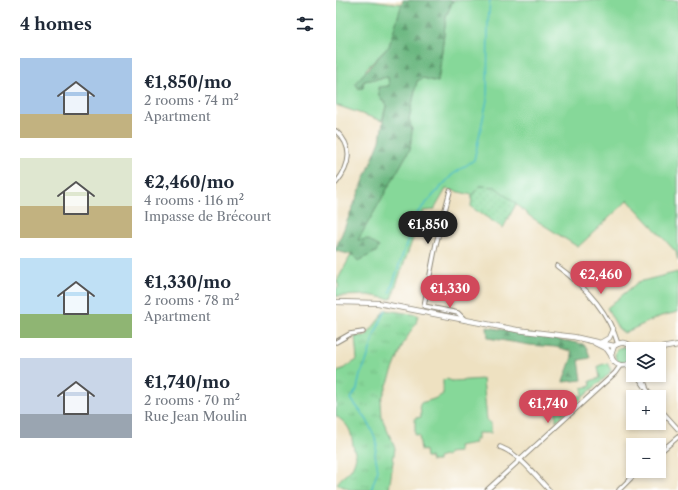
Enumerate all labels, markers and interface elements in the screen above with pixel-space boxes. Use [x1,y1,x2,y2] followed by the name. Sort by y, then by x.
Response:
[294,13,316,35] icon: filters
[20,14,92,34] text: 4 homes
[144,72,232,92] text: €1,850/mo
[52,74,100,122] icon: home
[144,92,239,108] text: 2 rooms · 74 m²
[144,108,211,124] text: Apartment
[144,172,234,192] text: €2,460/mo
[52,174,100,222] icon: home
[144,192,244,208] text: 4 rooms · 116 m²
[144,208,271,224] text: Impasse de Brécourt
[395,211,461,245] pin: €1,850
[407,216,449,232] text: €1,850
[568,261,634,295] pin: €2,460
[579,266,623,282] text: €2,460
[144,272,231,292] text: €1,330/mo
[52,274,100,322] icon: home
[417,275,483,309] pin: €1,330
[430,280,470,296] text: €1,330
[144,292,240,308] text: 2 rooms · 78 m²
[144,308,211,324] text: Apartment
[626,342,666,478] map controls
[626,342,666,382] button: layers
[144,372,230,392] text: €1,740/mo
[52,374,100,422] icon: home
[515,390,581,424] pin: €1,740
[626,390,666,430] button: +
[144,392,240,408] text: 2 rooms · 70 m²
[528,395,568,411] text: €1,740
[144,408,247,424] text: Rue Jean Moulin
[626,438,666,478] button: −

